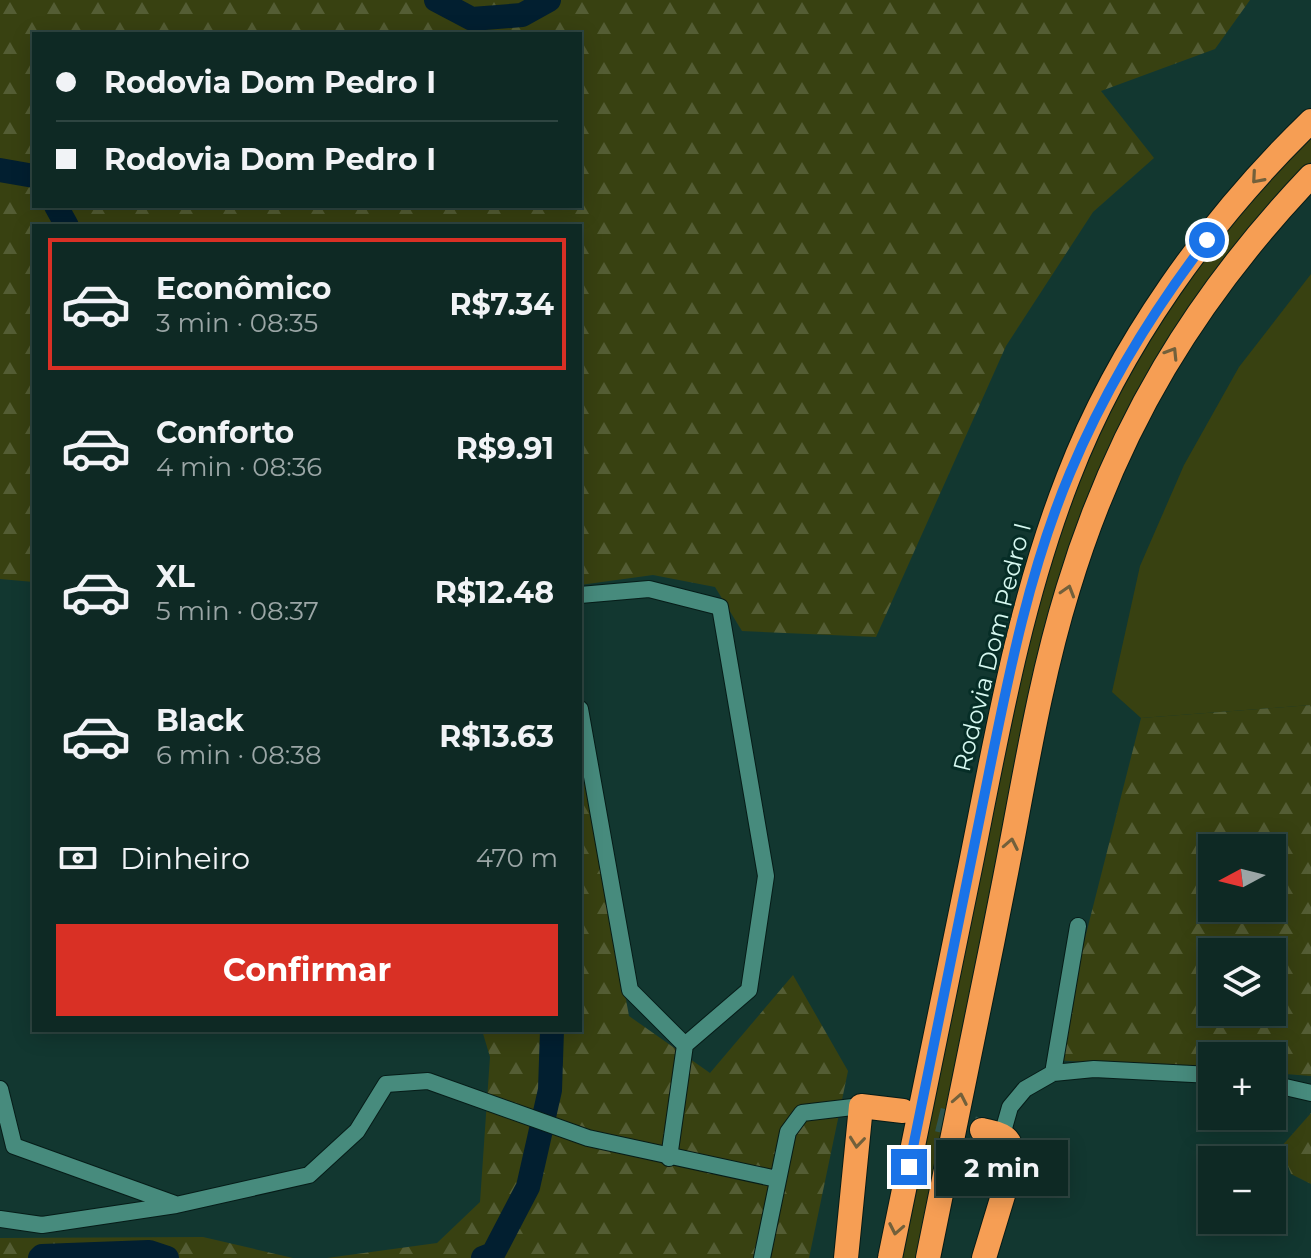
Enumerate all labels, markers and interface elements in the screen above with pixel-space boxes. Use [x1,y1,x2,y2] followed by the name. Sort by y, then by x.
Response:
[104,64,436,101] text: Rodovia Dom Pedro I
[104,141,436,178] text: Rodovia Dom Pedro I
[1253,168,1267,183] one-way arrow
[1189,222,1225,258] route start
[60,268,132,340] icon: car
[156,270,331,307] text: Econômico
[449,286,554,323] text: R$7.34
[156,307,318,339] text: 3 min · 08:35
[1162,347,1177,362] one-way arrow
[60,412,132,484] icon: car
[156,414,294,451] text: Conforto
[456,430,554,467] text: R$9.91
[156,451,322,483] text: 4 min · 08:36
[947,520,1037,774] street label: Rodovia Dom Pedro I
[60,556,132,628] icon: car
[156,558,195,595] text: XL
[435,574,554,611] text: R$12.48
[1059,584,1075,598] one-way arrow
[156,595,319,627] text: 5 min · 08:37
[60,700,132,772] icon: car
[156,702,244,739] text: Black
[439,718,554,755] text: R$13.63
[156,739,322,771] text: 6 min · 08:38
[1198,834,1286,922] north arrow
[1198,834,1286,1234] map controls
[56,836,100,880] icon: cash
[1002,838,1019,851] one-way arrow
[120,840,250,877] text: Dinheiro
[476,842,558,874] text: 470 m
[56,924,558,1016] button: Confirmar
[1198,938,1286,1026] button: layers
[1198,1042,1286,1130] button: +
[951,1093,968,1107] one-way arrow
[848,1136,865,1149] one-way arrow
[937,1139,1069,1195] callout: 2 min
[1198,1146,1286,1234] button: −
[891,1149,927,1185] route end
[964,1152,1040,1184] text: 2 min
[888,1222,905,1236] one-way arrow

